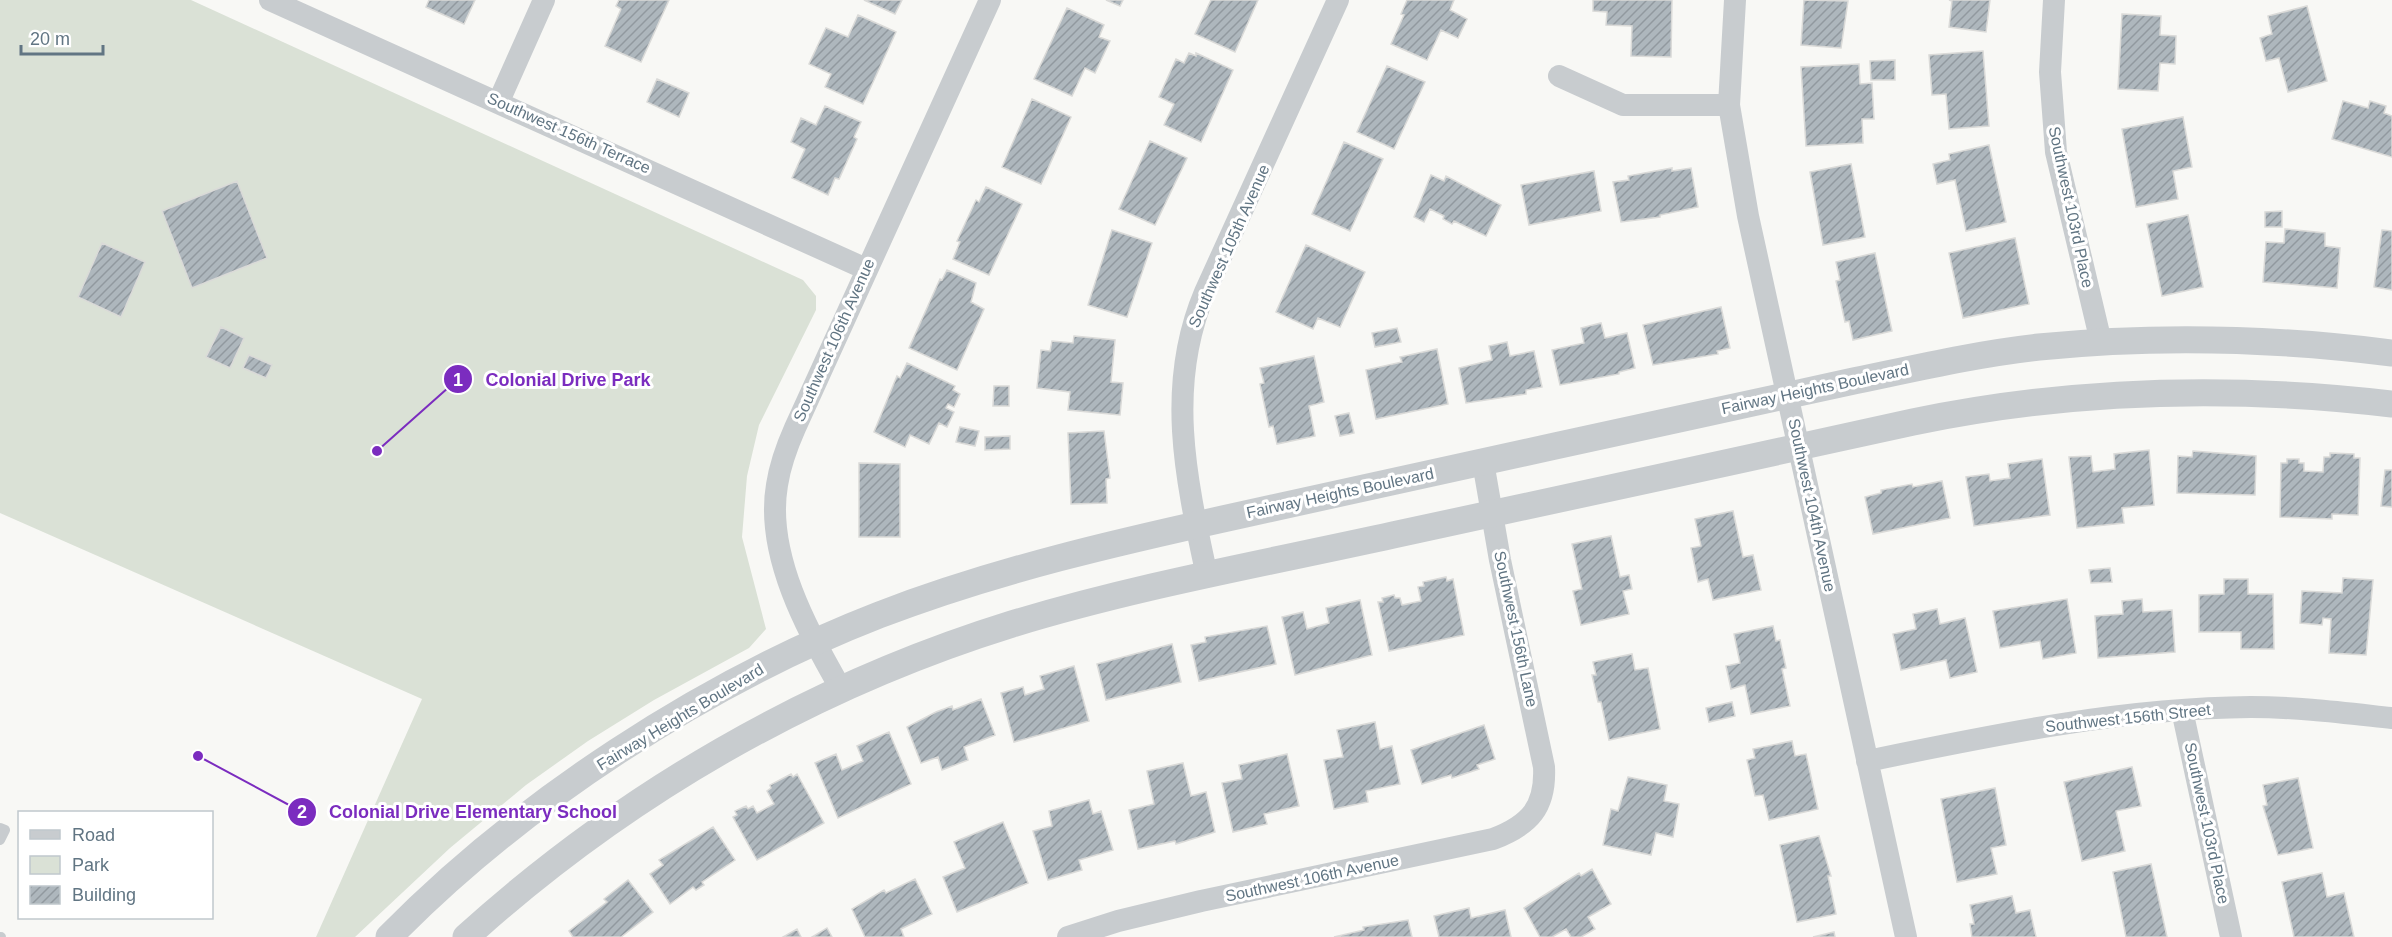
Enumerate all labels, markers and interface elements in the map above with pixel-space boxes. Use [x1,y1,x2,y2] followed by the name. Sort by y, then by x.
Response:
[21,18,104,56] scale bar
[30,29,70,49] text: 20 m
[485,89,653,177] street label: Southwest 156th Terrace
[2046,125,2096,289] street label: Southwest 103rd Place
[1185,162,1273,330] street label: Southwest 105th Avenue
[790,256,878,424] street label: Southwest 106th Avenue
[443,361,662,397] callout: Colonial Drive Park
[1720,361,1910,417] street label: Fairway Heights Boulevard
[453,370,463,390] text: 1
[485,370,652,390] text: Colonial Drive Park
[1785,417,1839,593] street label: Southwest 104th Avenue
[1245,465,1435,521] street label: Fairway Heights Boulevard
[1491,549,1541,709] street label: Southwest 156th Lane
[594,660,766,774] street label: Fairway Heights Boulevard
[2044,701,2212,735] street label: Southwest 156th Street
[2182,741,2232,905] street label: Southwest 103rd Place
[287,794,629,830] callout: Colonial Drive Elementary School
[297,802,307,822] text: 2
[329,802,617,822] text: Colonial Drive Elementary School
[18,811,213,919] legend
[72,825,115,845] text: Road
[1224,851,1400,905] street label: Southwest 106th Avenue
[72,855,110,875] text: Park
[72,885,136,905] text: Building

